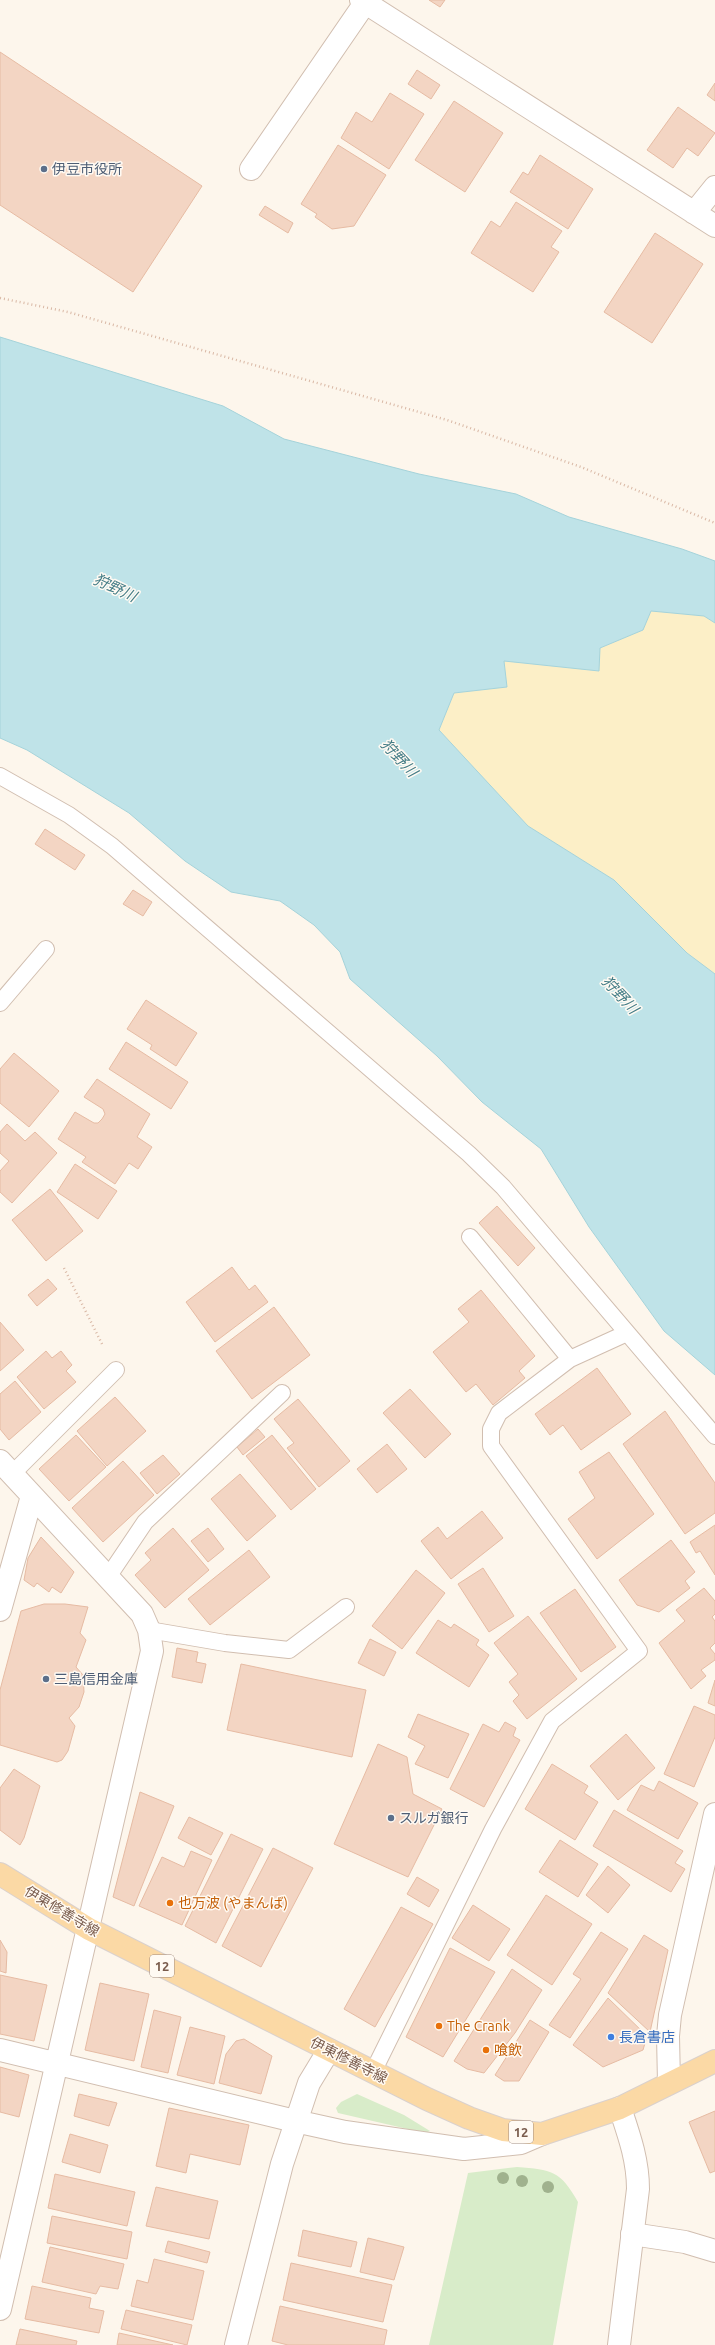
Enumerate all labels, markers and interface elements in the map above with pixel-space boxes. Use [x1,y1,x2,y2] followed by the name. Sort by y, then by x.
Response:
[52,161,122,177] place label: 伊豆市役所
[39,164,49,174] marker: 伊豆市役所
[91,570,141,606] water label: 狩野川
[378,735,422,781] water label: 狩野川
[599,972,643,1018] water label: 狩野川
[54,1671,138,1687] place label: 三島信用金庫
[41,1674,51,1684] marker: 三島信用金庫
[399,1810,469,1826] place label: スルガ銀行
[386,1813,396,1823] marker: スルガ銀行
[22,1883,102,1939] street label: 伊東修善寺線
[178,1895,288,1911] place label: 也万波 (やまんば)
[165,1898,175,1908] marker: 也万波 (やまんば)
[150,1955,174,1977] road number: 12
[447,2018,510,2034] place label: The Crank
[434,2021,444,2031] marker: The Crank
[619,2029,675,2045] place label: 長倉書店
[606,2032,616,2042] marker: 長倉書店
[308,2034,390,2086] street label: 伊東修善寺線
[494,2042,522,2058] place label: 喰飲
[481,2045,491,2055] marker: 喰飲
[509,2121,533,2143] road number: 12

